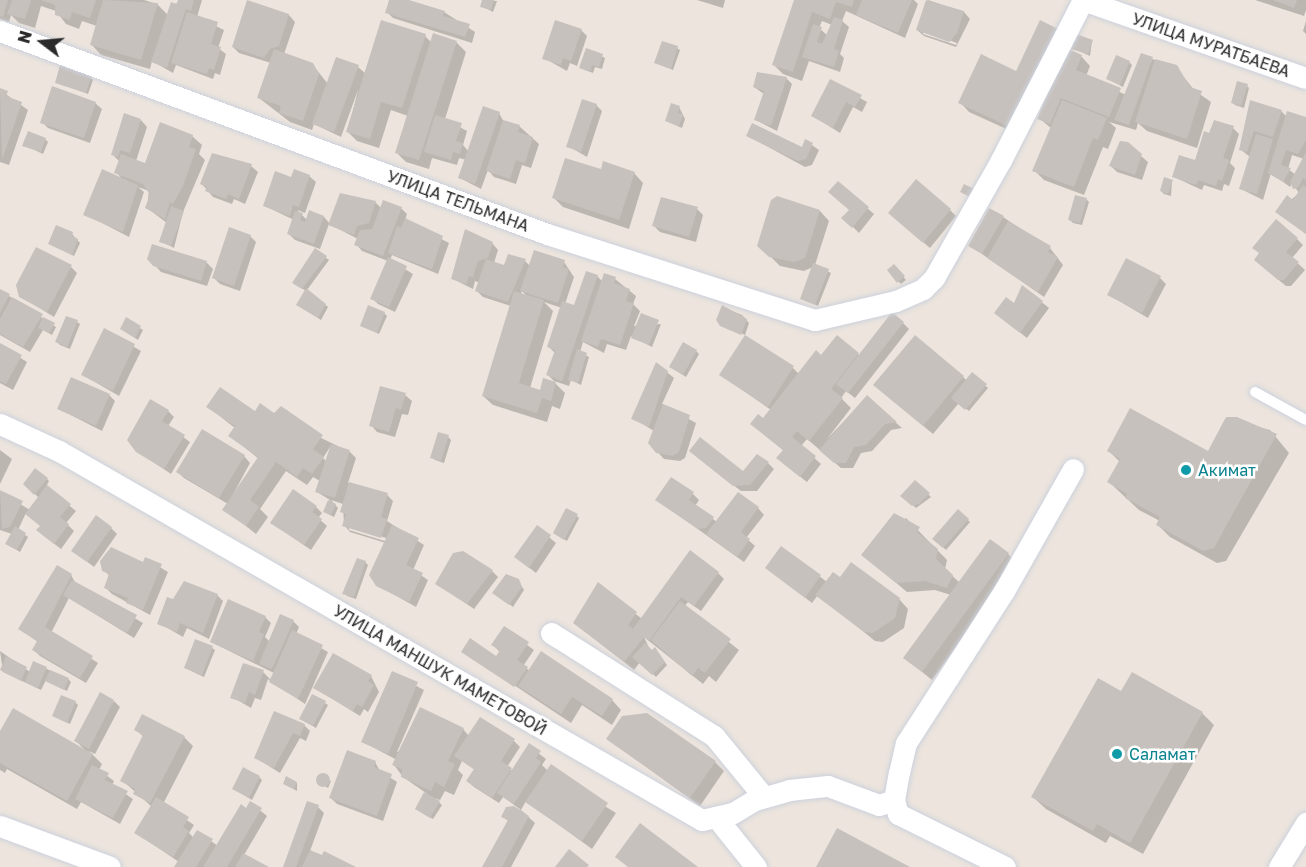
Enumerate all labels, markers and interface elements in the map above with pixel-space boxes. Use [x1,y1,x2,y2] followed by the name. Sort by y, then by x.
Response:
[1130,9,1292,81] street label: УЛИЦА МУРАТБАЕВА
[12,12,72,72] north arrow
[13,28,36,46] text: N
[384,166,532,236] street label: УЛИЦА ТЕЛЬМАНА
[1198,460,1256,480] place label: Акимат
[1179,463,1193,477] marker: Акимат
[330,601,550,739] street label: УЛИЦА МАНШУК МАМЕТОВОЙ
[1129,744,1196,764] place label: Саламат
[1110,747,1124,761] marker: Саламат

